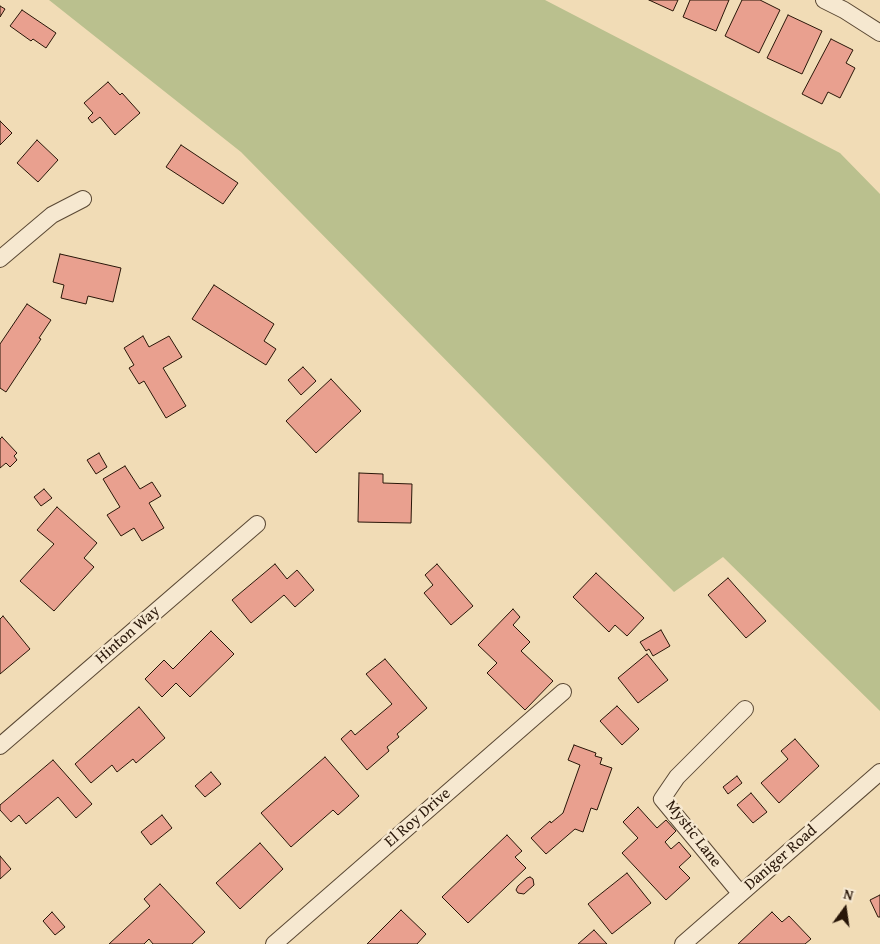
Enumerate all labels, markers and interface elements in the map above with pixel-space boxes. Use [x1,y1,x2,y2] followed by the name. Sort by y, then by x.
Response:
[92,602,164,668] street label: Hinton Way
[381,784,455,852] street label: El Roy Drive
[661,797,725,871] street label: Mystic Lane
[741,821,821,895] street label: Daniger Road
[820,884,870,934] north arrow
[842,884,856,905] text: N

